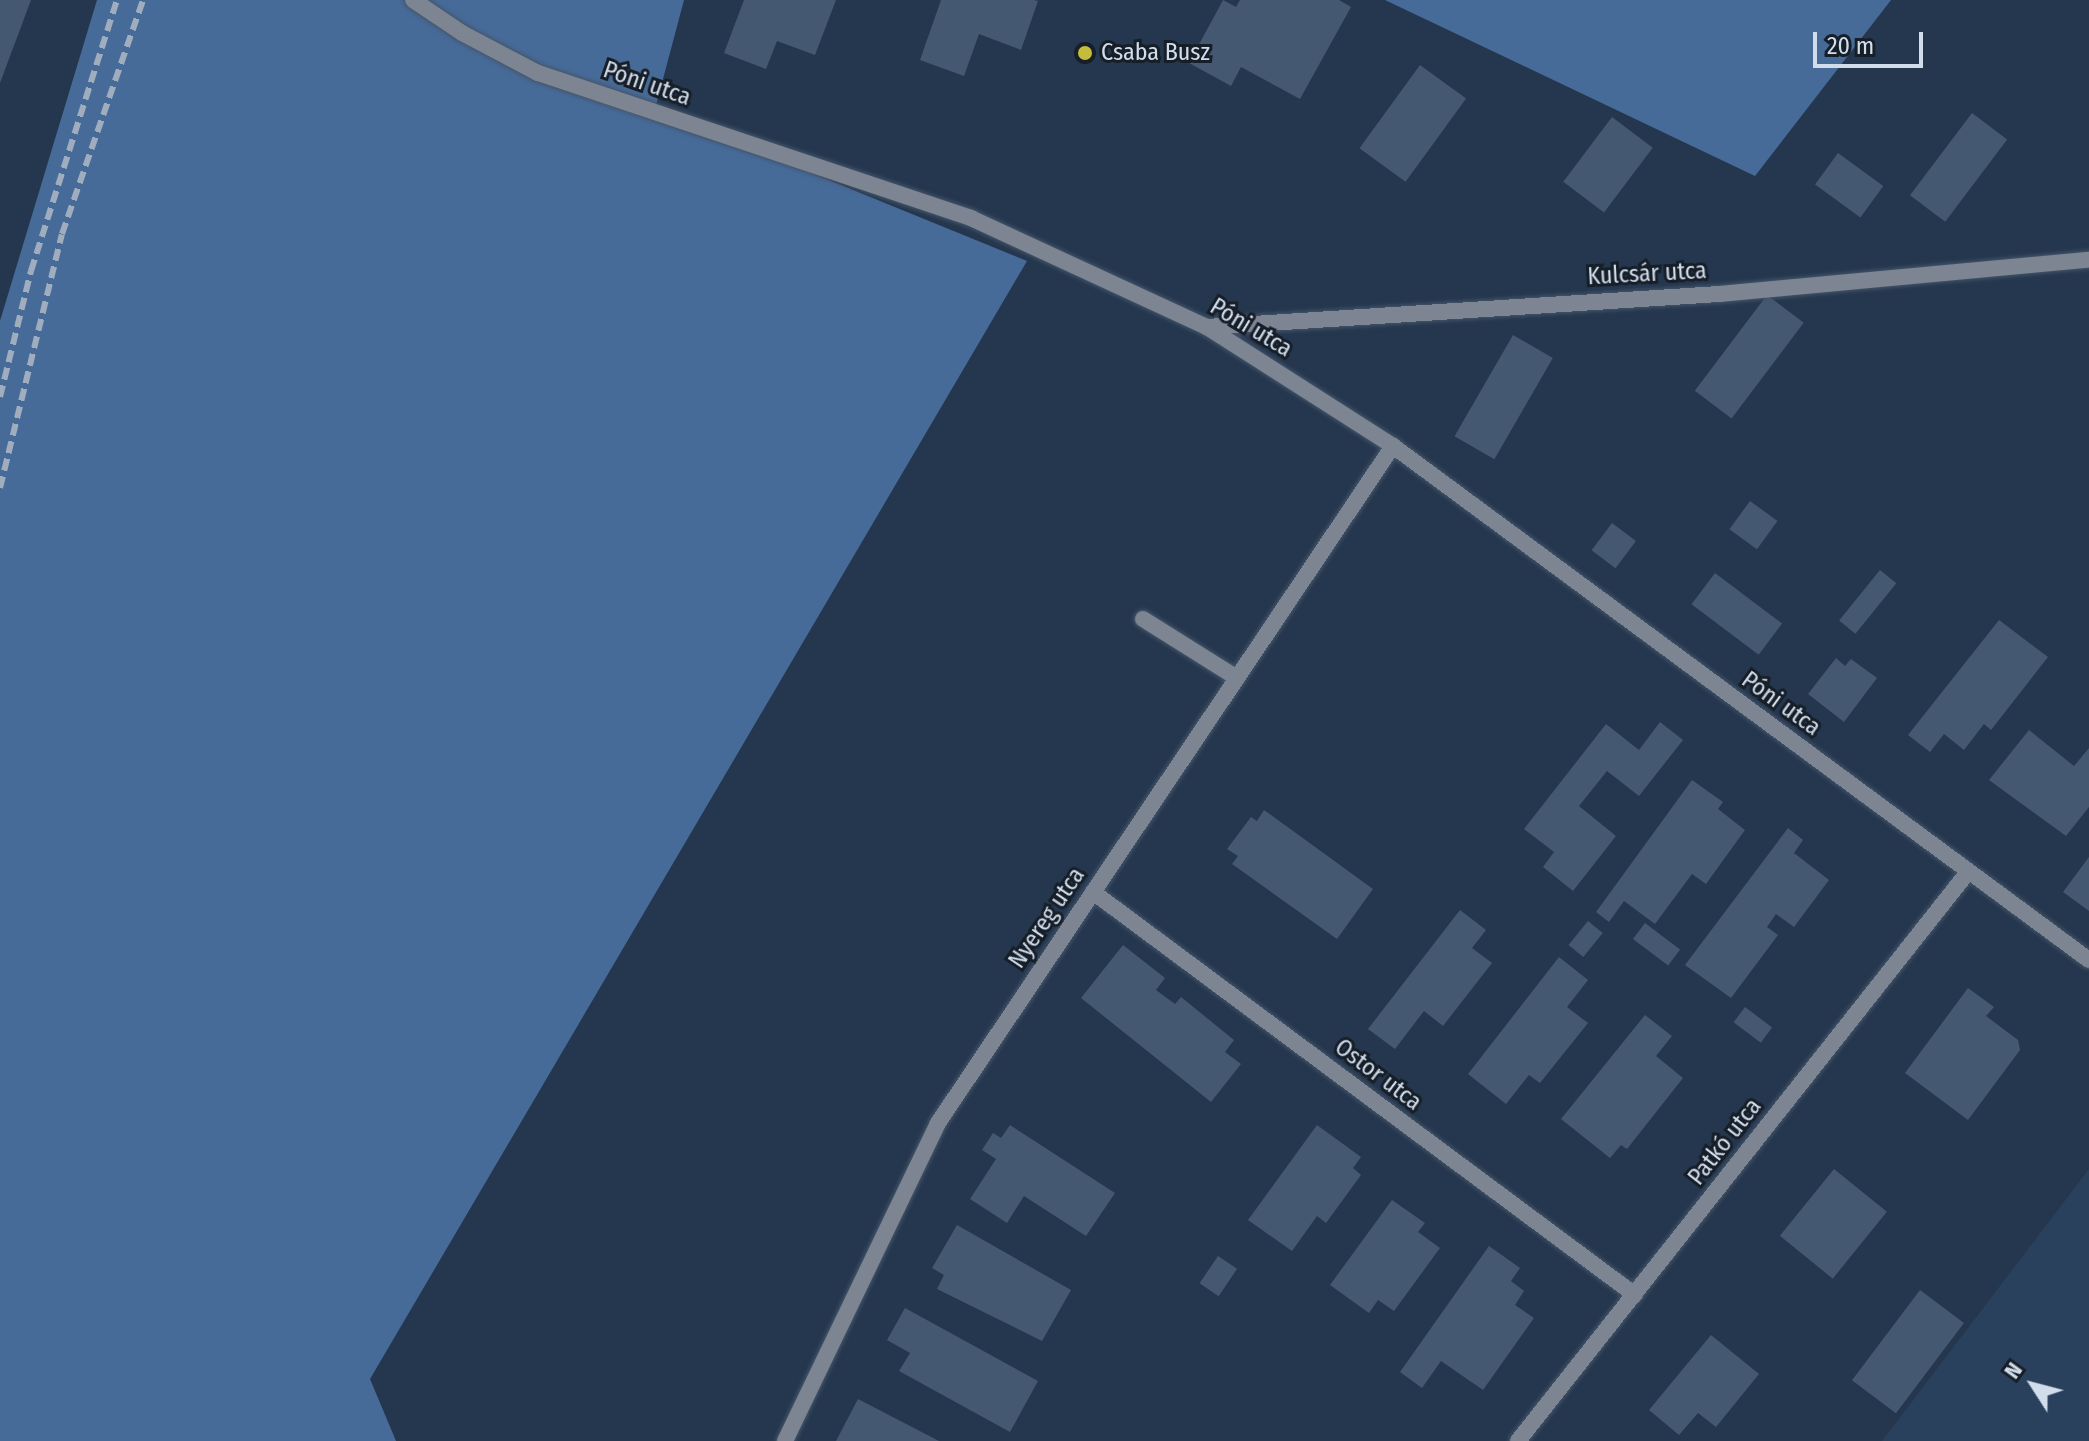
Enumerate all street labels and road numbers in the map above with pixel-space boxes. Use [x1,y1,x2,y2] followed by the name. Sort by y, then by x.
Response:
[599,56,695,112] street label: Póni utca
[1587,257,1707,291] street label: Kulcsár utca
[1205,292,1297,364] street label: Póni utca
[1736,666,1826,742] street label: Póni utca
[1003,862,1091,974] street label: Nyereg utca
[1329,1033,1427,1117] street label: Ostor utca
[1682,1093,1768,1191] street label: Patkó utca

